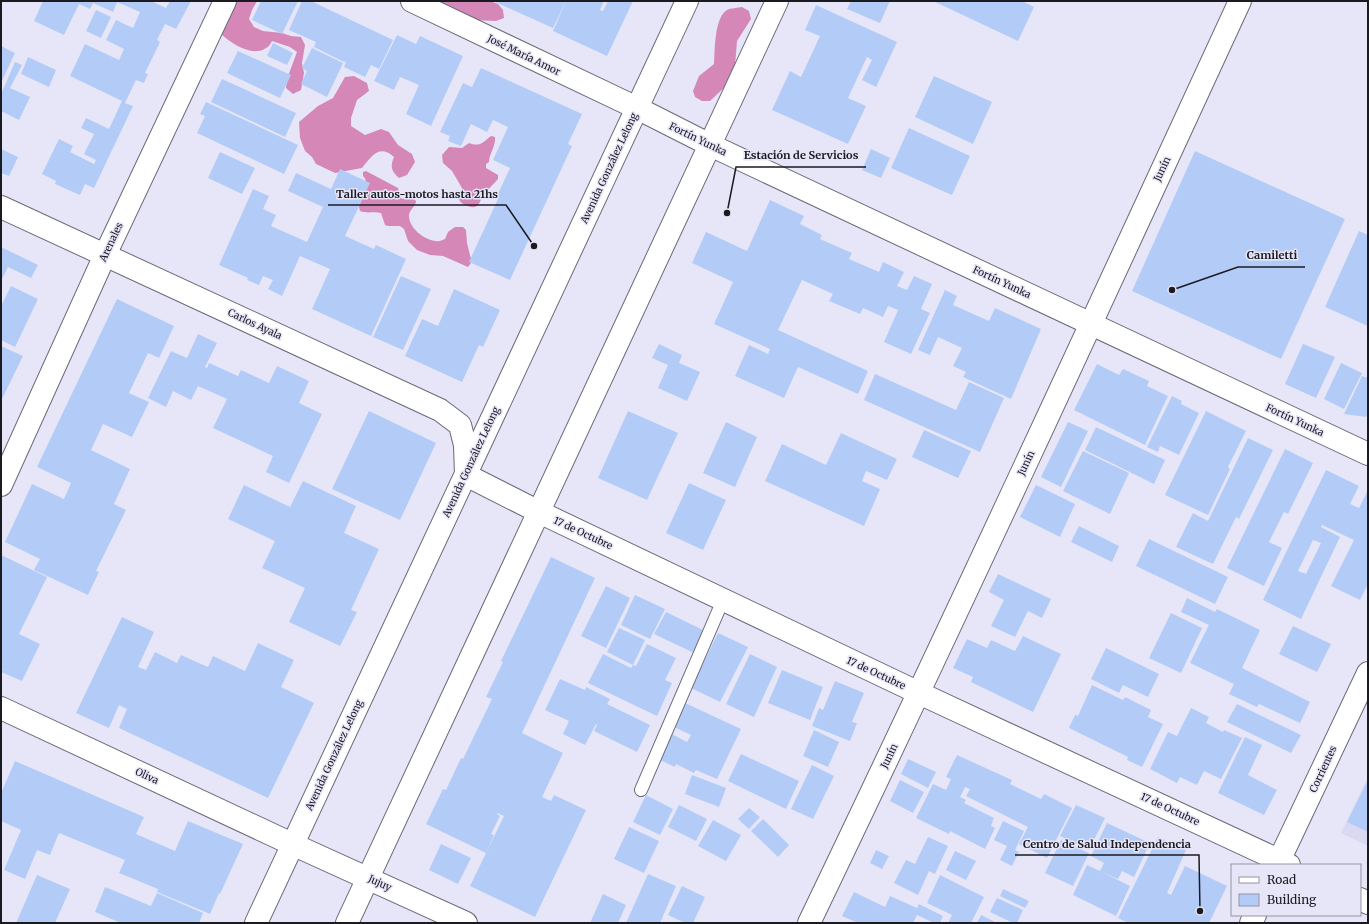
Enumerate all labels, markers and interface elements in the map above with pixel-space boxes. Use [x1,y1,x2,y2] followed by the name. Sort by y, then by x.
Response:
[484,31,563,79] street label: José María Amor
[577,110,640,226] street label: Avenida González Lelong
[667,119,730,159] street label: Fortín Yunka
[736,144,866,167] callout: Estación de Servicios
[744,148,859,162] text: Estación de Servicios
[1150,154,1174,184] street label: Junín
[328,182,506,205] callout: Taller autos-motos hasta 21hs
[336,187,498,201] text: Taller autos-motos hasta 21hs
[96,220,126,265] street label: Arenales
[1238,244,1305,267] callout: Camiletti
[1247,248,1297,262] text: Camiletti
[971,263,1034,301] street label: Fortín Yunka
[226,306,285,343] street label: Carlos Ayala
[1264,401,1327,439] street label: Fortín Yunka
[439,404,502,520] street label: Avenida González Lelong
[1014,448,1038,478] street label: Junín
[551,514,615,552] street label: 17 de Octubre
[844,654,908,692] street label: 17 de Octubre
[302,697,365,813] street label: Avenida González Lelong
[877,741,901,771] street label: Junín
[1307,743,1340,794] street label: Corrientes
[133,765,161,787] street label: Oliva
[1138,790,1202,828] street label: 17 de Octubre
[1015,832,1199,855] callout: Centro de Salud Independencia
[1023,837,1191,851] text: Centro de Salud Independencia
[1231,864,1361,916] legend
[365,872,394,894] street label: Jujuy
[1267,872,1296,887] text: Road
[1267,892,1317,907] text: Building

